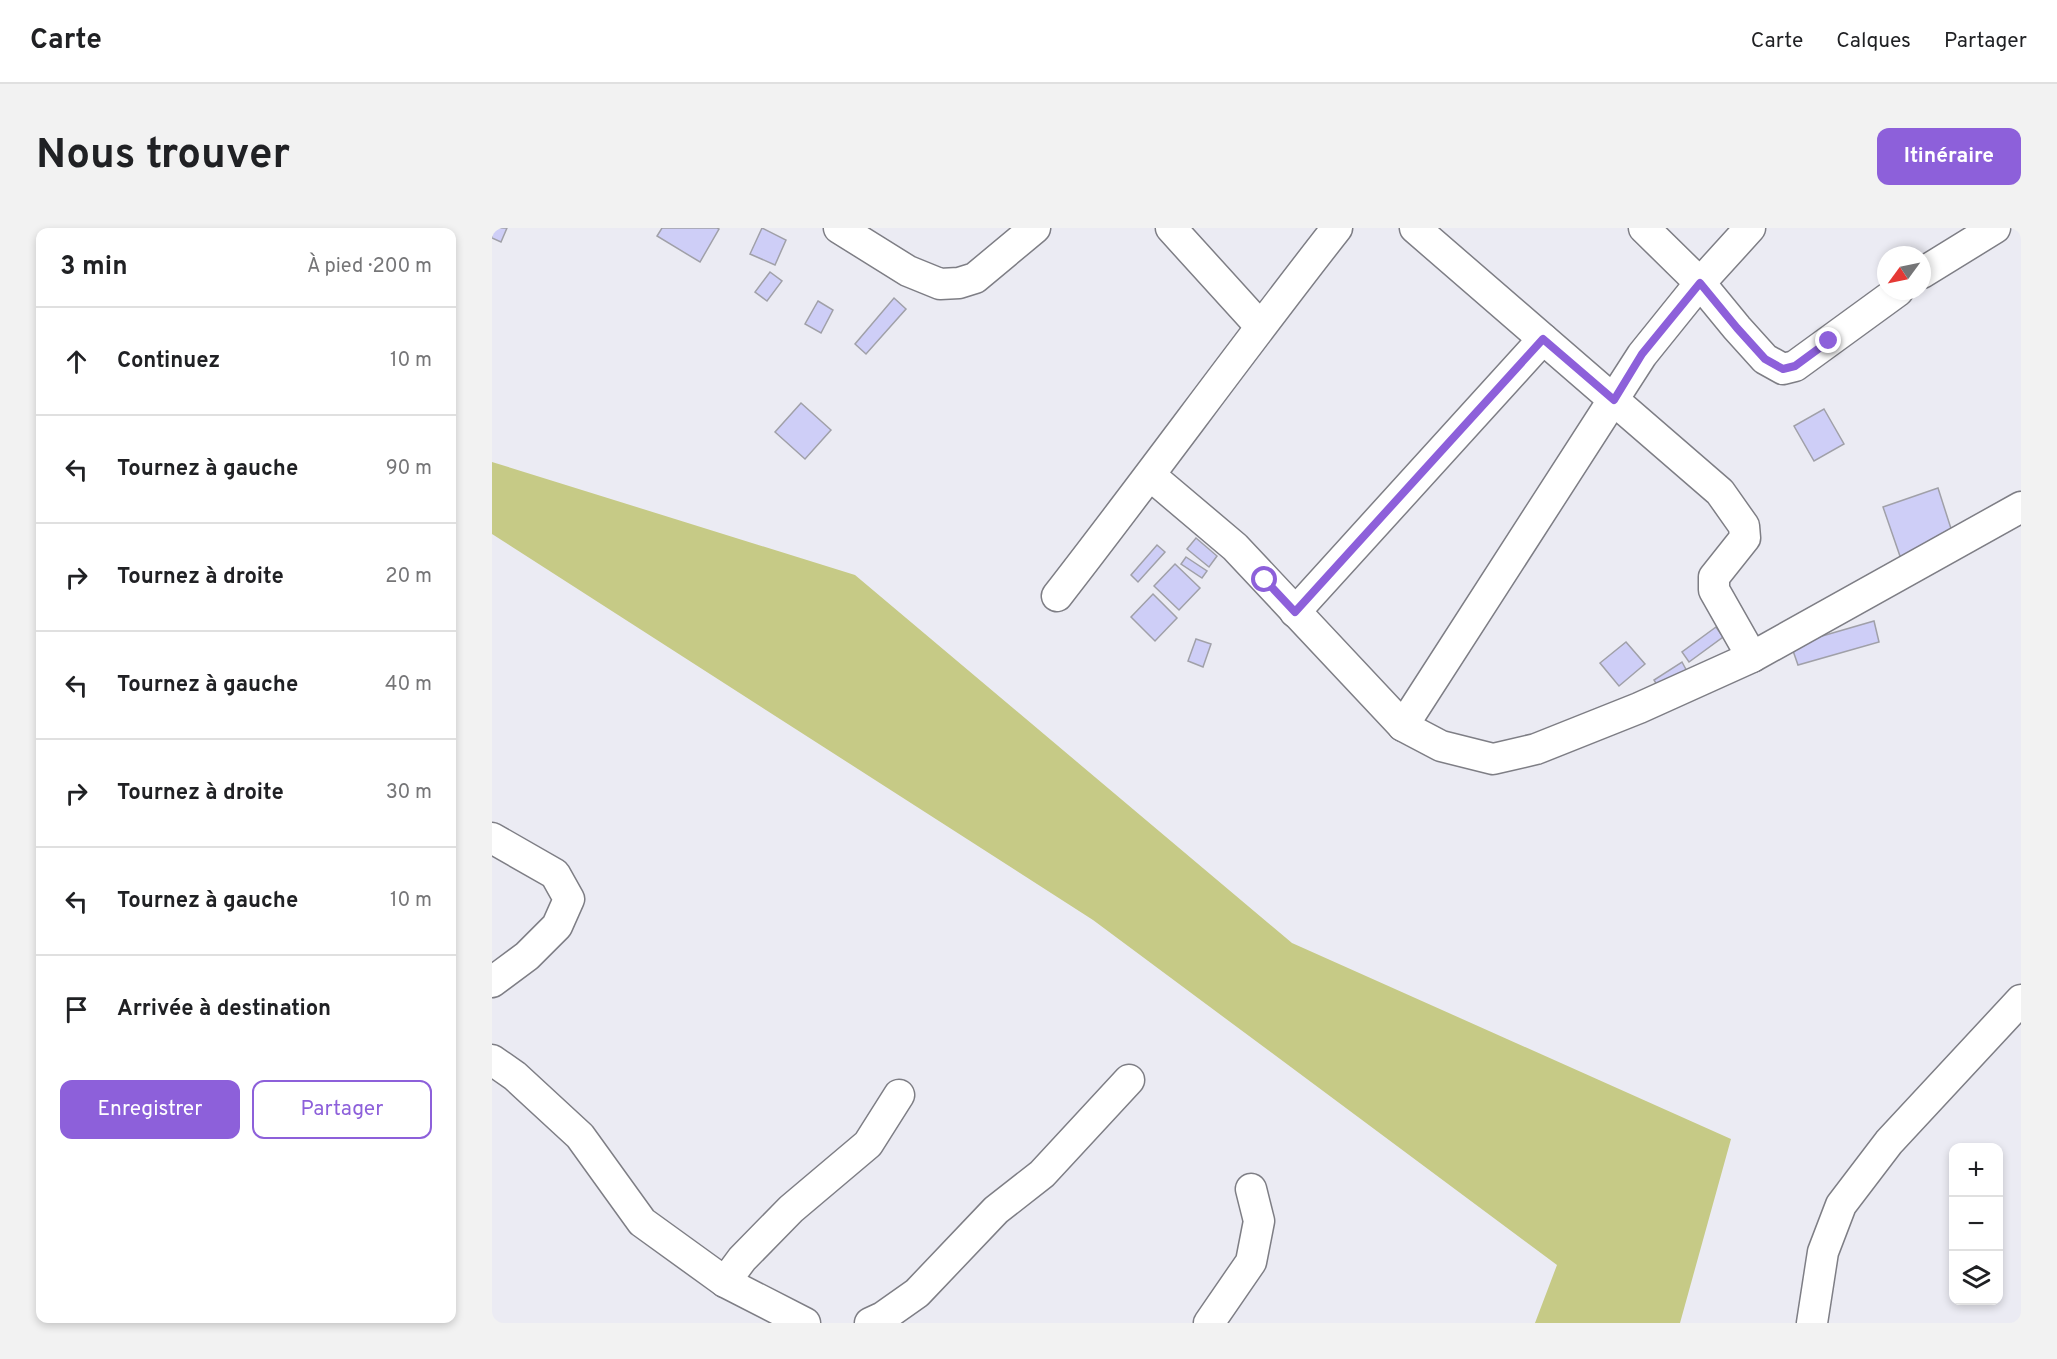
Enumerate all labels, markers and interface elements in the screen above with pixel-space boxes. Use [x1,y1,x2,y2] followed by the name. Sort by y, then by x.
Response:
[30,23,102,59] text: Carte
[1751,28,1803,55] text: Carte
[1836,28,1911,55] text: Calques
[1944,28,2027,55] text: Partager
[1877,128,2021,185] button: Itinéraire
[36,130,290,183] text: Nous trouver
[1877,246,1931,300] north arrow
[60,251,128,284] text: 3 min
[307,254,432,280] text: À pied · 200 m
[1815,327,1841,353] route end
[60,345,93,378] icon: ahead
[117,348,220,375] text: Continuez
[390,348,432,374] text: 10 m
[60,453,93,486] icon: left
[117,456,298,483] text: Tournez à gauche
[386,456,432,482] text: 90 m
[60,561,93,594] icon: right
[117,564,284,591] text: Tournez à droite
[385,564,432,590] text: 20 m
[1251,566,1277,592] route start
[60,669,93,702] icon: left
[117,672,298,699] text: Tournez à gauche
[385,672,432,698] text: 40 m
[60,777,93,810] icon: right
[117,780,284,807] text: Tournez à droite
[386,780,432,806] text: 30 m
[60,885,93,918] icon: left
[117,888,298,915] text: Tournez à gauche
[390,888,432,914] text: 10 m
[60,993,93,1026] icon: arrive
[117,996,331,1023] text: Arrivée à destination
[60,1080,240,1139] button: Enregistrer
[252,1080,432,1139] button: Partager
[1949,1143,2003,1305] map controls
[1949,1143,2003,1197] button: +
[1949,1197,2003,1251] button: −
[1949,1251,2003,1305] button: layers

